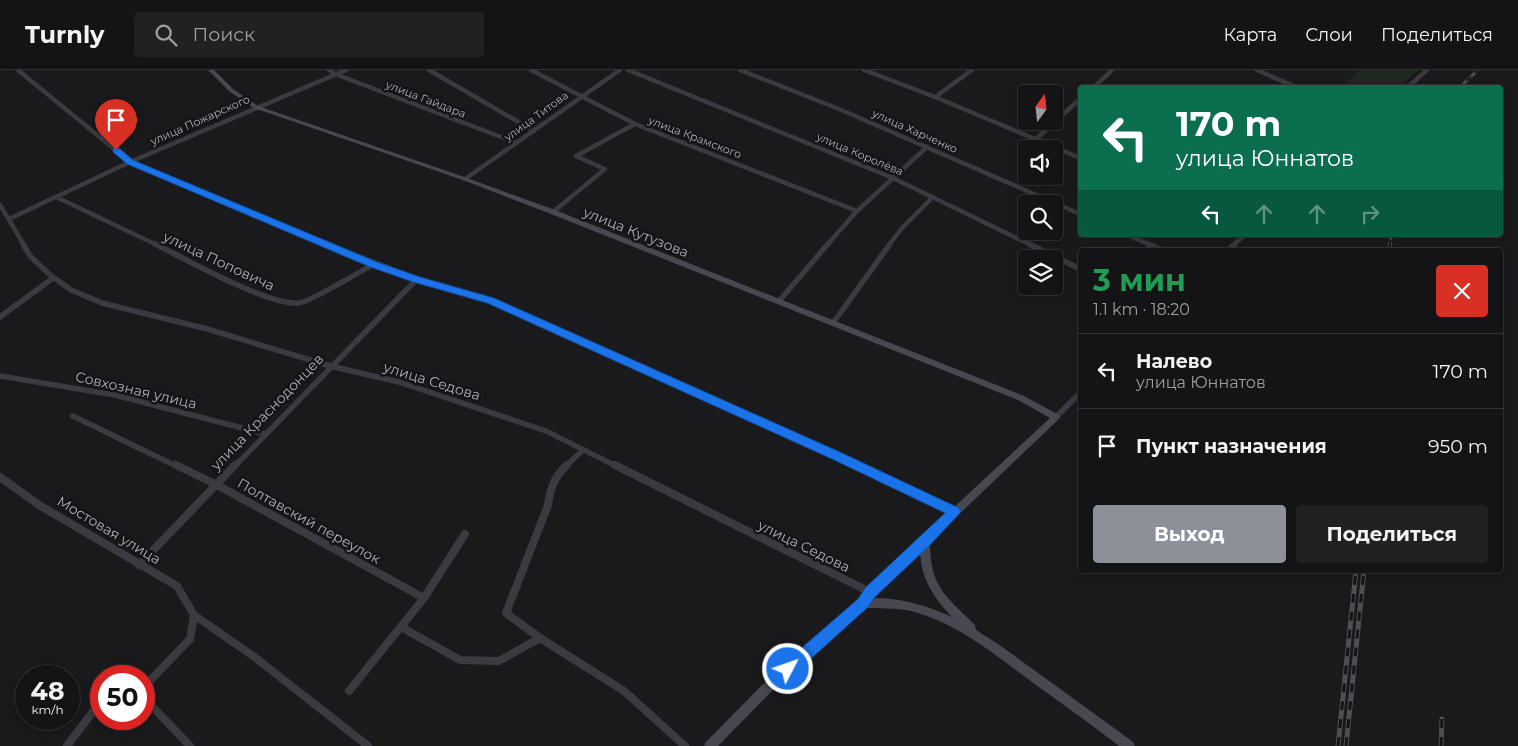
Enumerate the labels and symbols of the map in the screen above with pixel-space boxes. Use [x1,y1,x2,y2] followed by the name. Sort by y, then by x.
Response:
[383,77,468,121] street label: улица Гайдара
[1018,85,1062,130] north arrow
[500,88,571,145] street label: улица Титова
[147,92,252,149] street label: улица Пожарского
[95,99,137,150] pin
[869,105,960,156] street label: улица Харченко
[645,112,744,161] street label: улица Крамского
[814,129,906,179] street label: улица Королёва
[580,202,691,261] street label: улица Кутузова
[160,227,278,295] street label: улица Поповича
[206,350,327,475] street label: улица Краснодонцев
[380,357,483,404] street label: улица Седова
[74,367,198,413] street label: Совхозная улица
[234,474,384,568] street label: Полтавский переулок
[54,492,164,568] street label: Мостовая улица
[754,515,853,576] street label: улица Седова
[761,642,813,694] position arrow
[90,665,155,730] speed limit sign: 50

